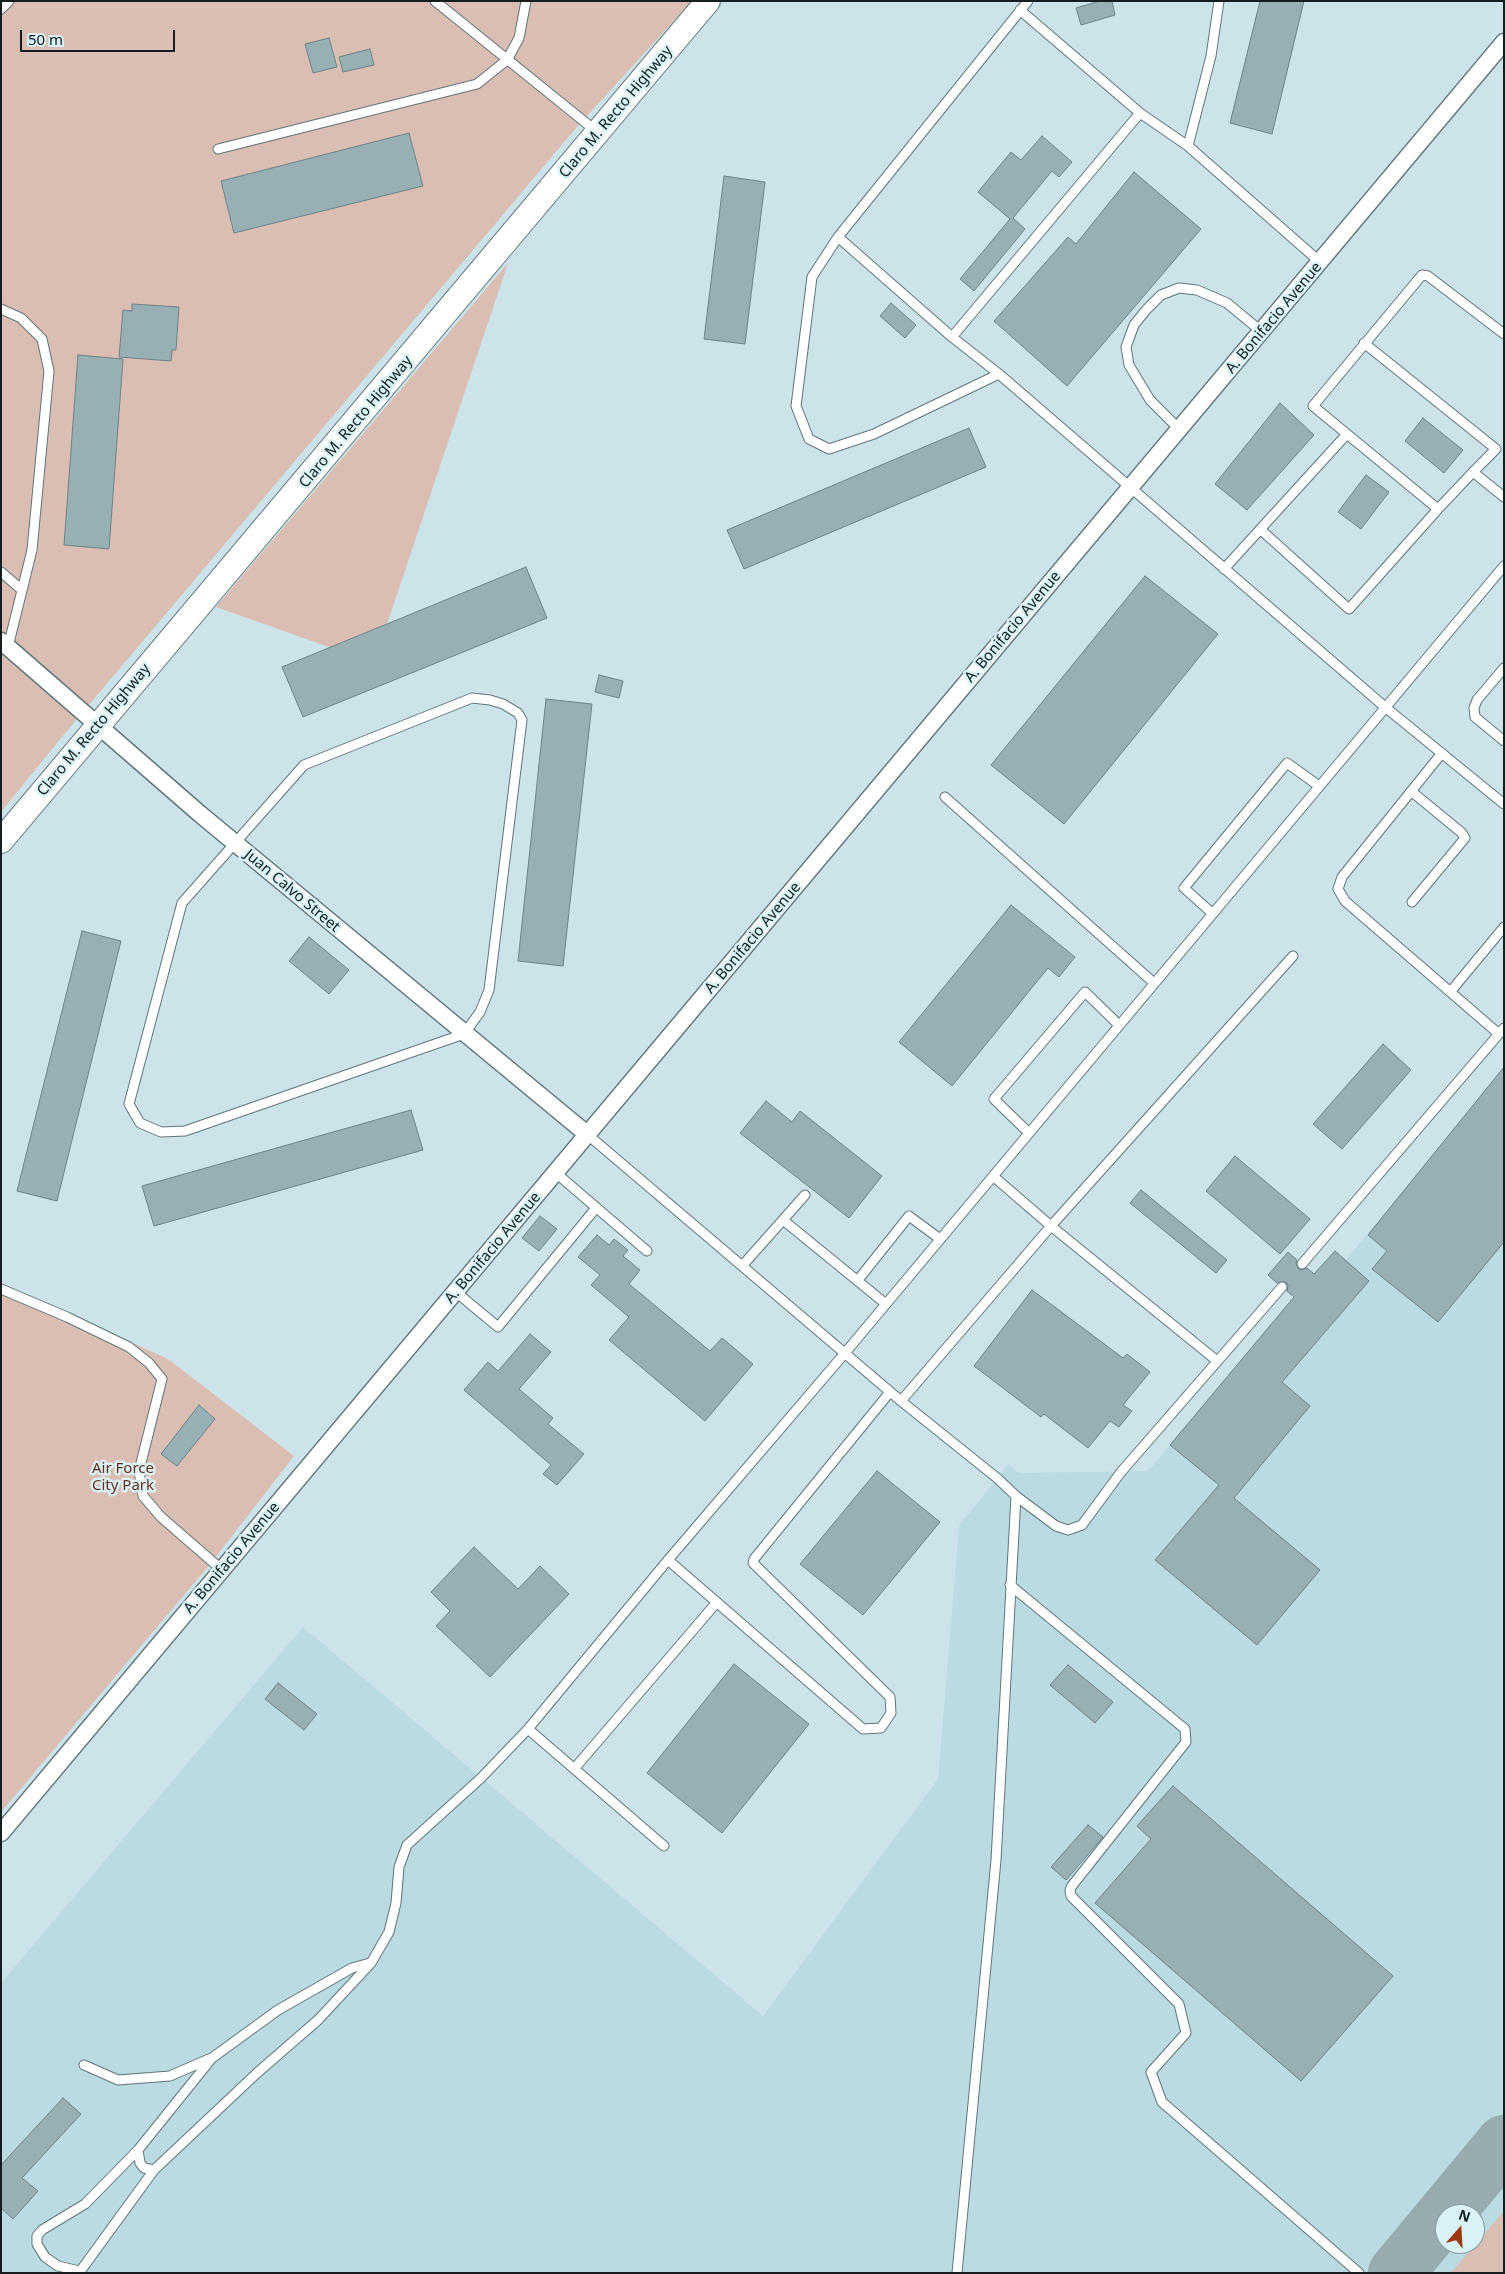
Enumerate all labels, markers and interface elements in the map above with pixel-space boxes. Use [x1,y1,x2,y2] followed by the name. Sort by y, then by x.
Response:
[22,20,178,52] scale bar
[28,29,63,49] text: 50 m
[555,42,677,182] street label: Claro M. Recto Highway
[1222,259,1326,377] street label: A. Bonifacio Avenue
[295,352,417,492] street label: Claro M. Recto Highway
[961,568,1065,686] street label: A. Bonifacio Avenue
[33,660,155,800] street label: Claro M. Recto Highway
[241,846,343,936] street label: Juan Calvo Street
[701,879,805,997] street label: A. Bonifacio Avenue
[441,1189,545,1307] street label: A. Bonifacio Avenue
[92,1460,154,1495] park label: Air Force City Park
[180,1499,284,1617] street label: A. Bonifacio Avenue
[1435,2204,1485,2254] north arrow
[1456,2204,1473,2226] text: N

